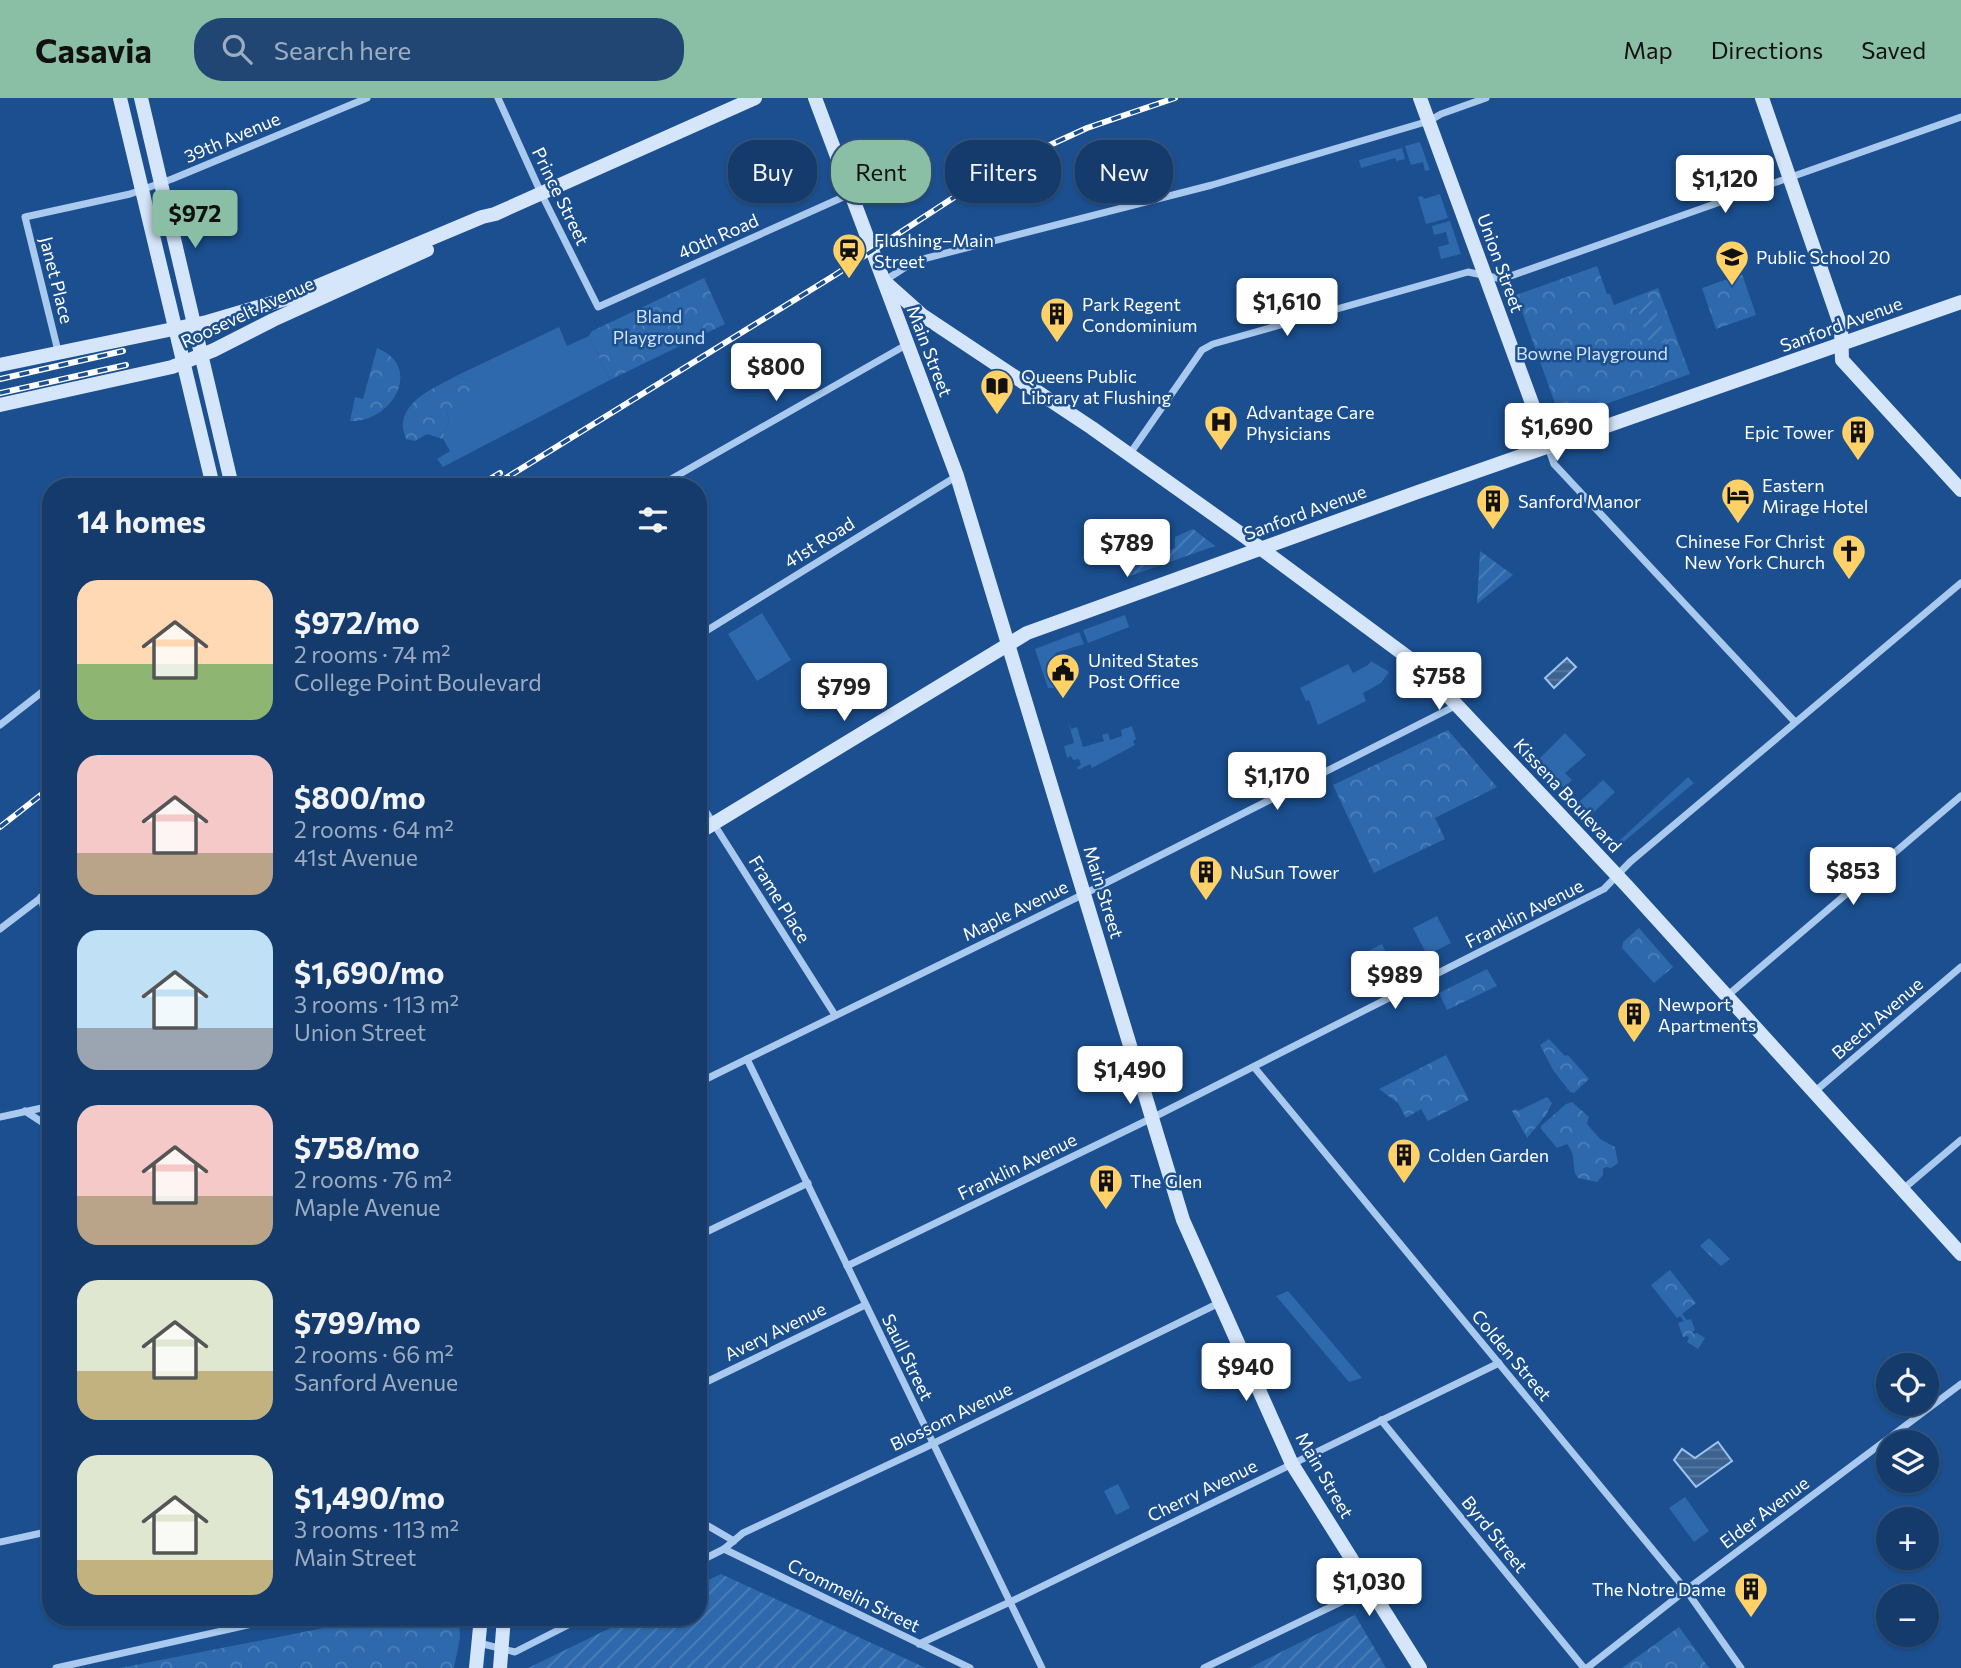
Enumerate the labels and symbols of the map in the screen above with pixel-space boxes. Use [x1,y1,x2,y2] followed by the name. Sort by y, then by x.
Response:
[181,107,283,167] street label: 39th Avenue
[528,143,594,249] street label: Prince Street
[1668,156,1782,215] pin: $1,120
[154,190,236,250] pin: $972
[674,209,762,263] street label: 40th Road
[1473,211,1529,315] street label: Union Street
[874,229,994,272] place label: Flushing–Main Street
[830,231,868,280] station icon: Flushing–Main Street
[36,234,78,326] street label: Janet Place
[1713,238,1751,287] school or university icon: Public School 20
[1756,246,1891,268] place label: Public School 20
[177,272,317,352] street label: Roosevelt Avenue
[1230,278,1344,338] pin: $1,610
[1777,292,1905,356] street label: Sanford Avenue
[1082,293,1198,336] place label: Park Regent Condominium
[1038,295,1076,344] building icon: Park Regent Condominium
[903,302,957,400] street label: Main Street
[613,305,705,348] park label: Bland Playground
[1516,342,1668,364] park label: Bowne Playground
[735,344,817,403] pin: $800
[1021,365,1172,408] place label: Queens Public Library at Flushing
[978,367,1016,416] library icon: Queens Public Library at Flushing
[1246,401,1375,444] place label: Advantage Care Physicians
[1202,403,1240,452] hospital icon: Advantage Care Physicians
[1500,404,1614,463] pin: $1,690
[1839,413,1877,462] building icon: Epic Tower
[1744,421,1834,443] place label: Epic Tower
[1762,474,1868,517] place label: Eastern Mirage Hotel
[1719,476,1757,525] hotel icon: Eastern Mirage Hotel
[1241,480,1369,544] street label: Sanford Avenue
[1474,482,1512,531] building icon: Sanford Manor
[1518,490,1641,512] place label: Sanford Manor
[780,512,858,572] street label: 41st Road
[1086,519,1168,579] pin: $789
[1675,530,1825,573] place label: Chinese For Christ New York Church
[1830,532,1868,581] church icon: Chinese For Christ New York Church
[1088,649,1199,692] place label: United States Post Office
[1044,651,1082,700] public building icon: United States Post Office
[1398,652,1480,712] pin: $758
[803,664,885,723] pin: $799
[1510,733,1626,857] street label: Kissena Boulevard
[1220,752,1334,812] pin: $1,170
[1079,843,1129,941] street label: Main Street
[1812,848,1894,907] pin: $853
[744,851,816,947] street label: Frame Place
[1187,853,1225,902] building icon: NuSun Tower
[1230,861,1339,883] place label: NuSun Tower
[1461,874,1587,952] street label: Franklin Avenue
[959,875,1071,945] street label: Maple Avenue
[1354,951,1436,1011] pin: $989
[1827,973,1927,1063] street label: Beech Avenue
[1658,993,1756,1036] place label: Newport Apartments
[1615,995,1653,1044] building icon: Newport Apartments
[1073,1046,1187,1106] pin: $1,490
[954,1128,1080,1204] street label: Franklin Avenue
[1385,1136,1423,1185] building icon: Colden Garden
[1428,1144,1549,1166] place label: Colden Garden
[1087,1162,1125,1211] building icon: The Glen
[1130,1170,1202,1192] place label: The Glen
[721,1297,829,1365] street label: Avery Avenue
[1468,1305,1556,1405] street label: Colden Street
[878,1310,938,1404] street label: Saull Street
[1205,1344,1287,1403] pin: $940
[886,1377,1016,1455] street label: Blossom Avenue
[1292,1428,1358,1522] street label: Main Street
[1144,1454,1260,1526] street label: Cherry Avenue
[1715,1471,1813,1553] street label: Elder Avenue
[1457,1491,1533,1577] street label: Byrd Street
[784,1553,924,1637] street label: Crommelin Street
[1312,1558,1426,1618] pin: $1,030
[1732,1570,1770,1619] building icon: The Notre Dame
[1592,1578,1726,1600] place label: The Notre Dame

